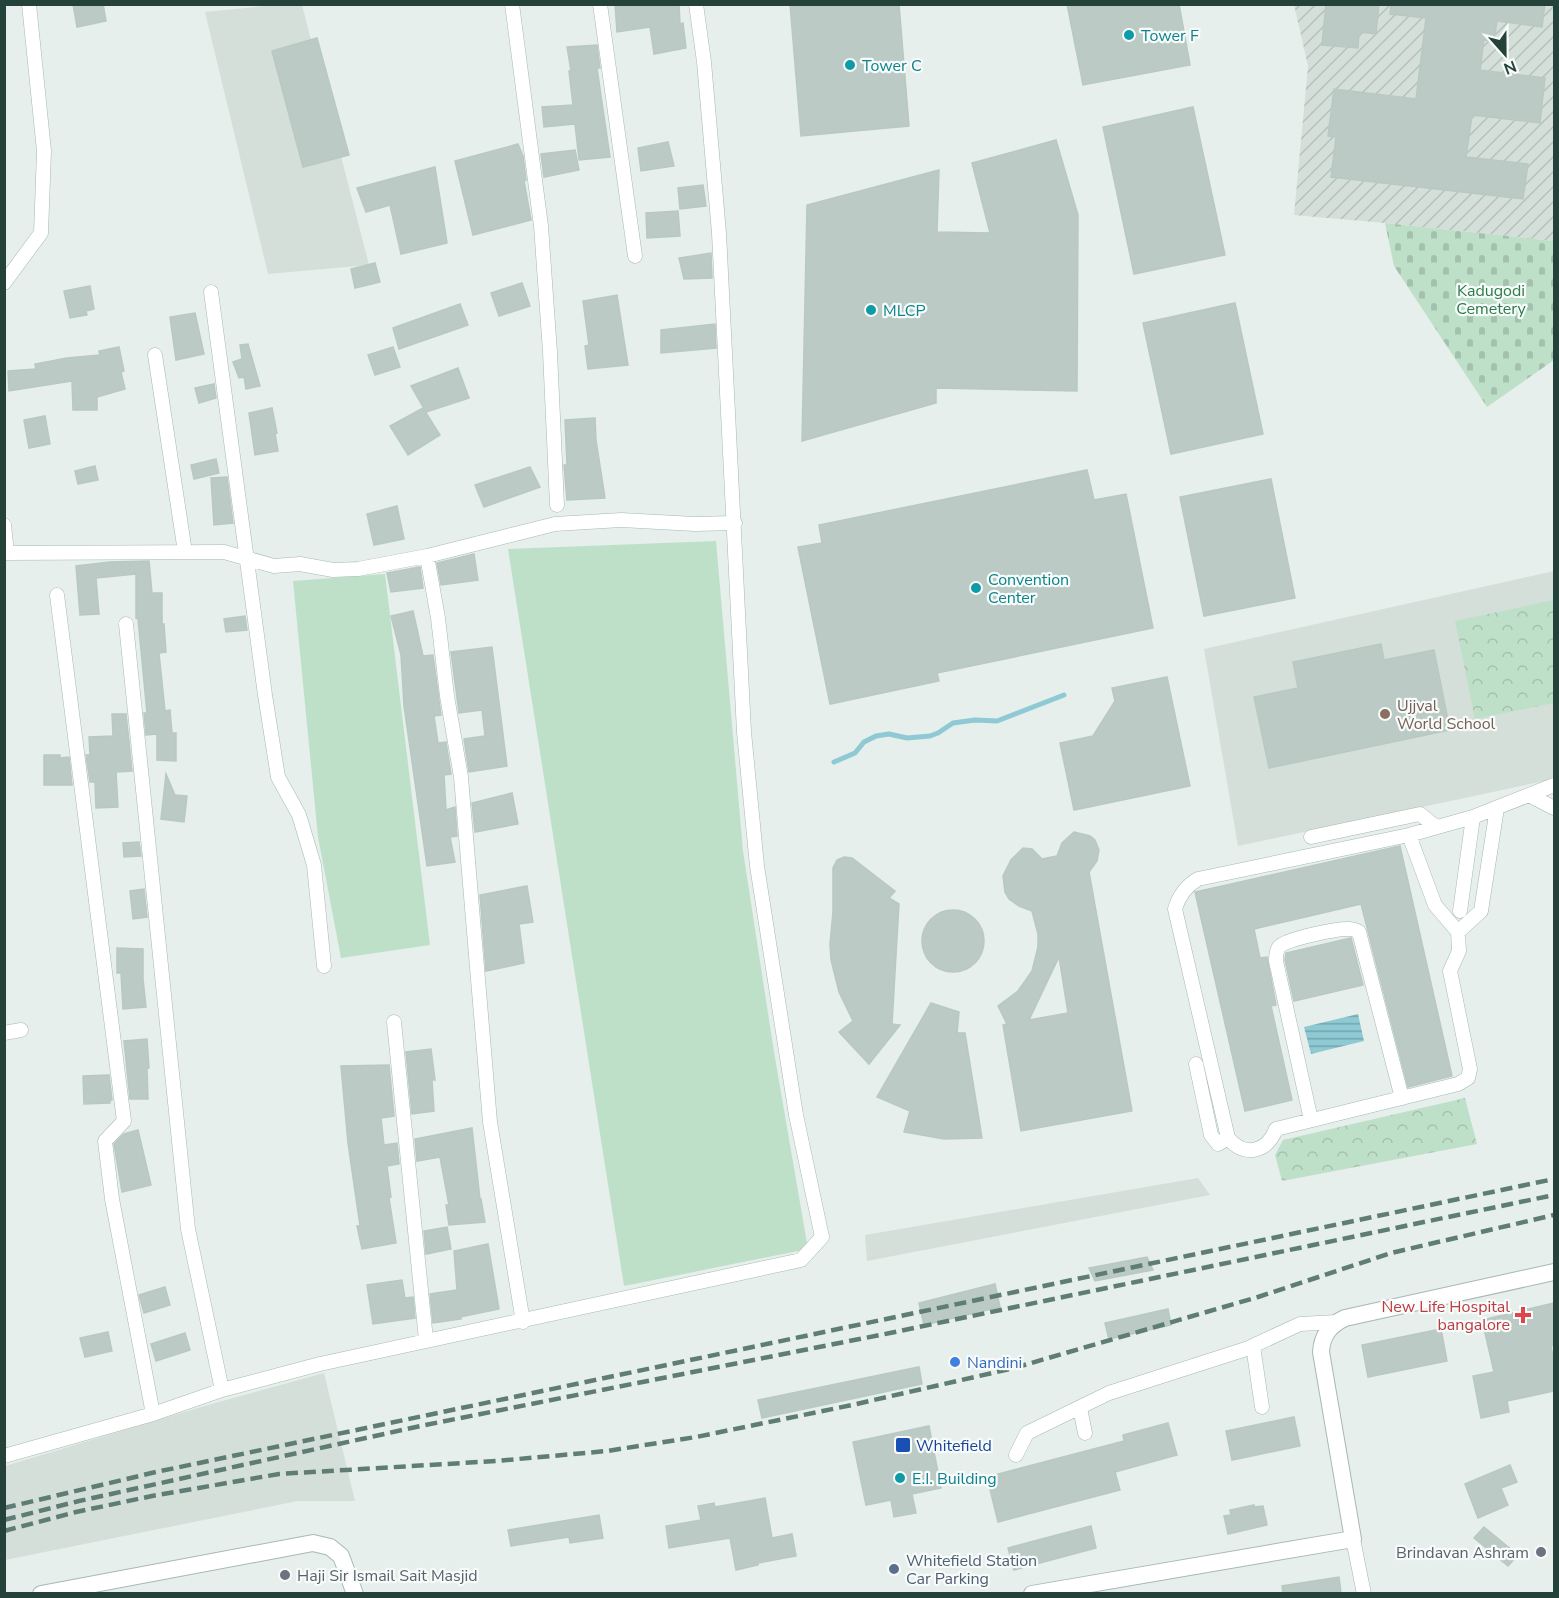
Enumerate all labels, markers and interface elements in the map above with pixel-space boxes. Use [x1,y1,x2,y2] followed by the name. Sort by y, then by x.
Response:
[1475,24,1535,84] north arrow
[1141,25,1199,47] place label: Tower F
[1122,28,1136,42] marker: Tower F
[862,55,922,77] place label: Tower C
[1500,55,1520,79] text: N
[843,58,857,72] marker: Tower C
[1456,280,1526,320] park label: Kadugodi Cemetery
[883,300,926,322] place label: MLCP
[864,303,878,317] marker: MLCP
[988,569,1069,609] place label: Convention Center
[969,581,983,595] marker: Convention Center
[1397,695,1496,735] place label: Ujjval World School
[1378,707,1392,721] marker: Ujjval World School
[1381,1296,1510,1336] place label: New Life Hospital bangalore
[1514,1306,1532,1324] marker: New Life Hospital bangalore
[967,1352,1022,1374] place label: Nandini
[948,1355,962,1369] marker: Nandini
[916,1435,992,1457] place label: Whitefield
[894,1436,912,1454] marker: Whitefield
[912,1468,997,1490] place label: E.I. Building
[893,1471,907,1485] marker: E.I. Building
[1396,1542,1529,1564] place label: Brindavan Ashram
[1534,1545,1548,1559] marker: Brindavan Ashram
[906,1550,1037,1590] place label: Whitefield Station Car Parking
[887,1562,901,1576] marker: Whitefield Station Car Parking
[297,1565,478,1587] place label: Haji Sir Ismail Sait Masjid
[278,1568,292,1582] marker: Haji Sir Ismail Sait Masjid

